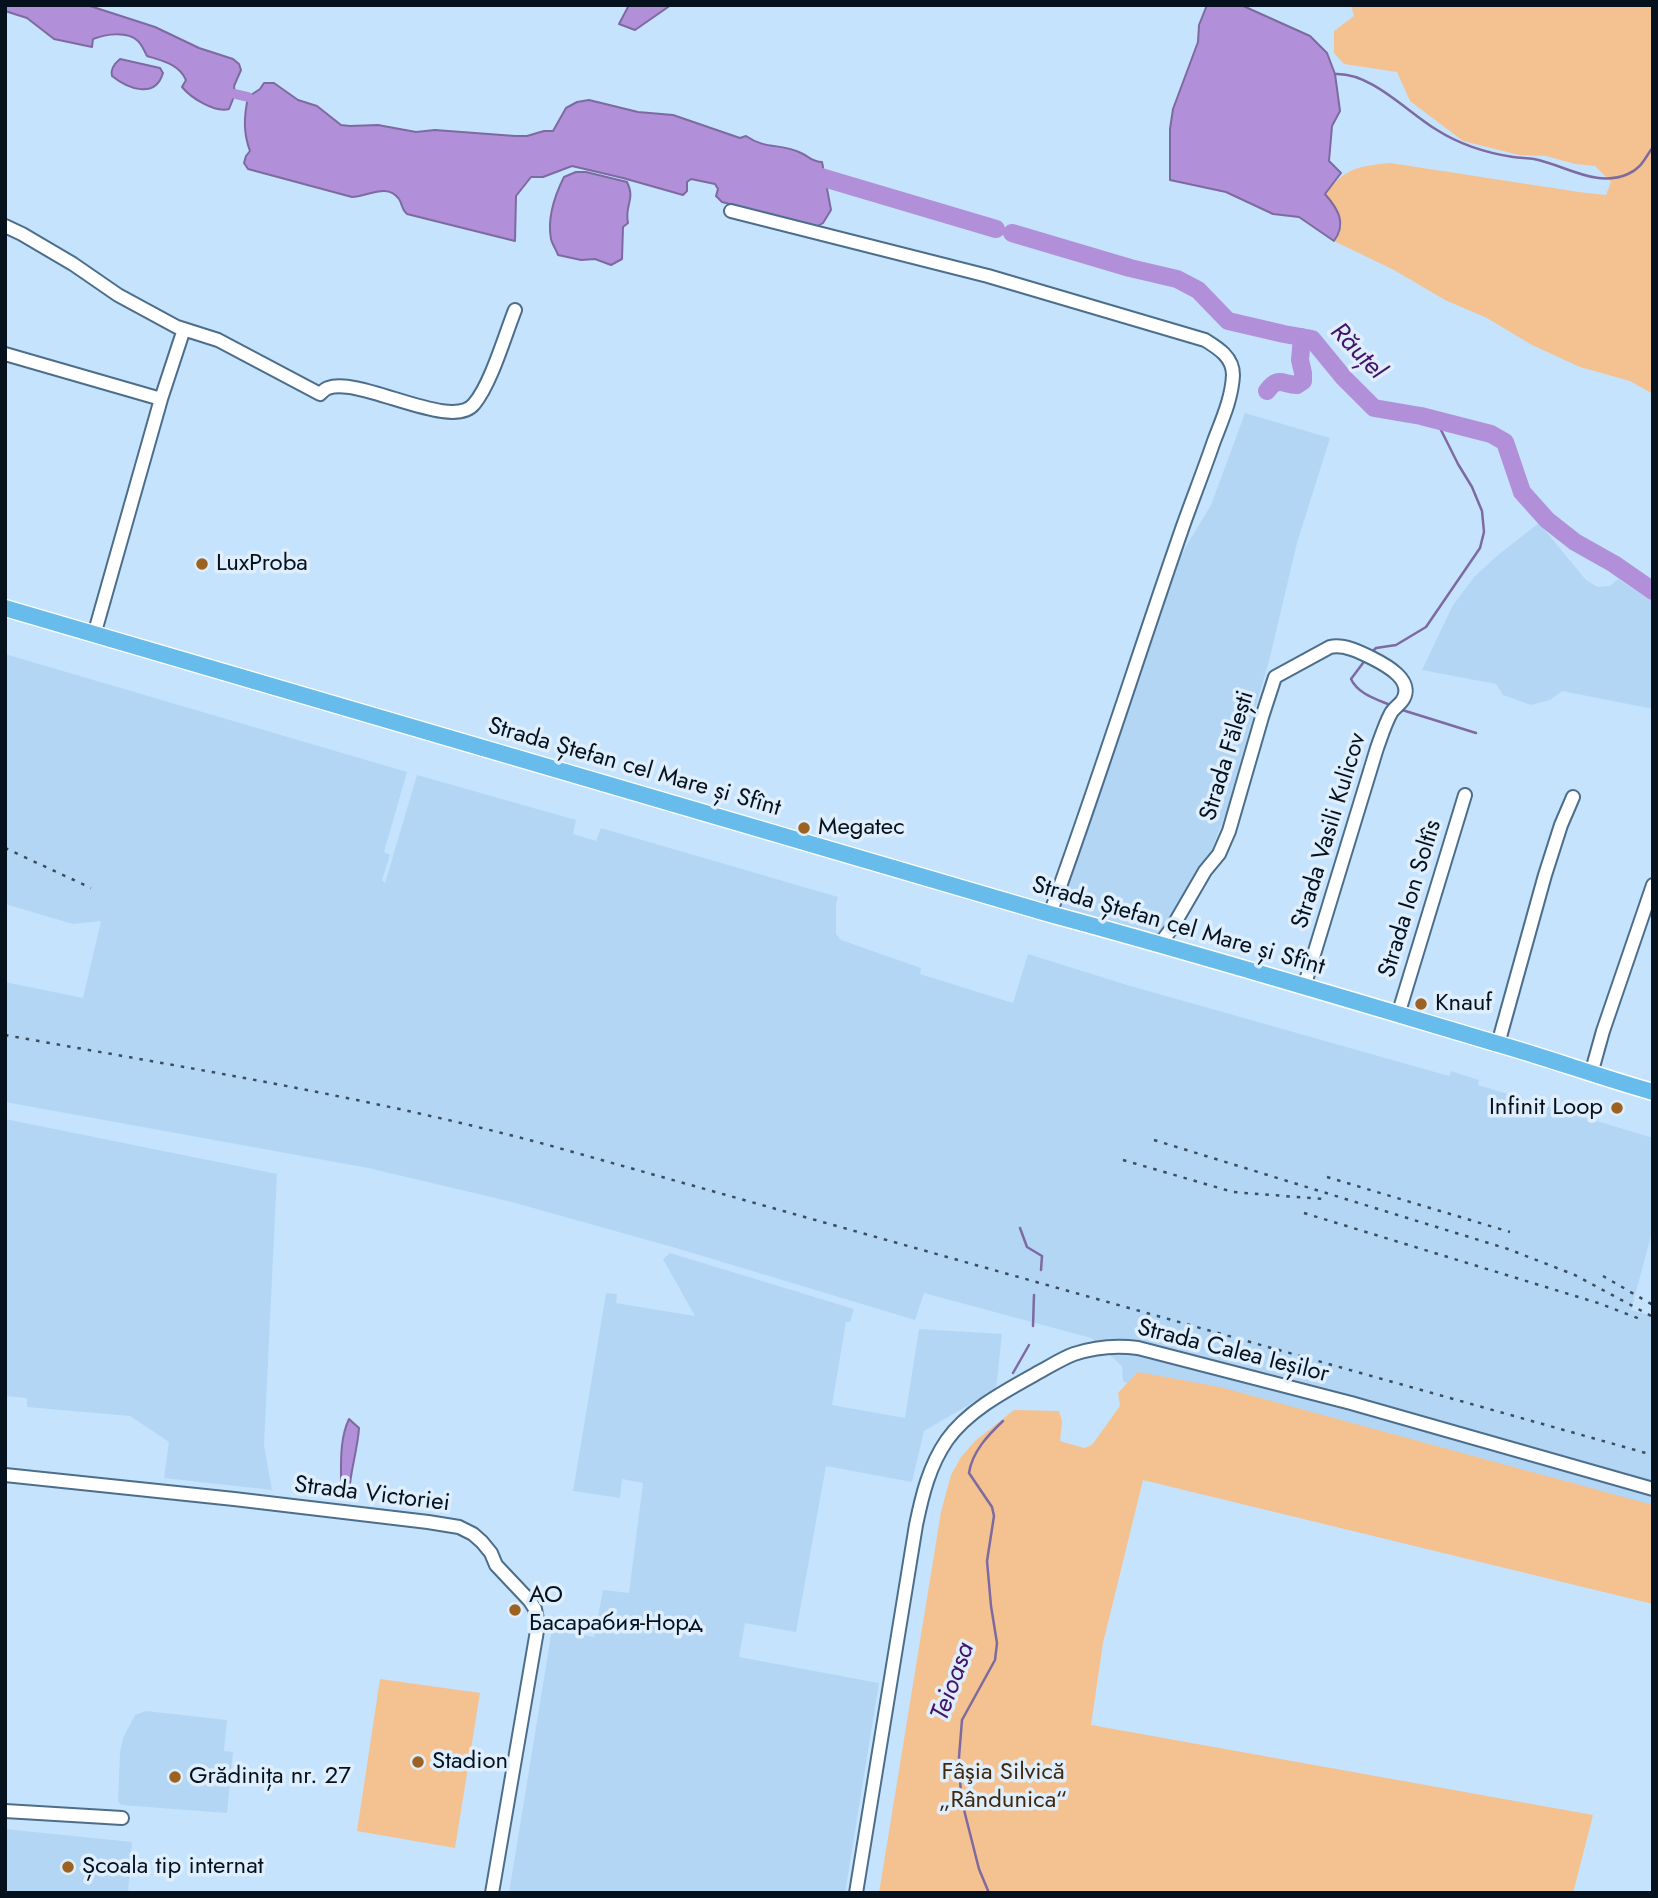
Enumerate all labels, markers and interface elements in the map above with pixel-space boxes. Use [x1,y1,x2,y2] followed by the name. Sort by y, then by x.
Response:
[1323,317,1391,387] water label: Răuțel
[216,550,308,578] place label: LuxProba
[194,556,210,572] marker: LuxProba
[1195,688,1261,824] street label: Strada Fălești
[484,712,784,824] street label: Strada Ștefan cel Mare și Sfînt
[1287,730,1373,932] street label: Strada Vasili Kulicov
[818,814,905,842] place label: Megatec
[1373,817,1449,981] street label: Strada Ion Soltîs
[796,820,812,836] marker: Megatec
[1028,871,1328,983] street label: Strada Ștefan cel Mare și Sfînt
[1435,990,1492,1018] place label: Knauf
[1413,996,1429,1012] marker: Knauf
[1489,1094,1603,1122] place label: Infinit Loop
[1609,1100,1625,1116] marker: Infinit Loop
[1134,1314,1332,1390] street label: Strada Calea Ieșilor
[293,1471,451,1519] street label: Strada Victoriei
[529,1582,704,1638] place label: АО Басарабия-Норд
[507,1602,523,1618] marker: АО Басарабия-Норд
[925,1638,983,1726] water label: Teioasa
[432,1748,508,1776] place label: Stadion
[410,1754,426,1770] marker: Stadion
[939,1759,1067,1815] park label: Fâşia Silvică „Rândunica“
[189,1763,351,1791] place label: Grădinița nr. 27
[167,1769,183,1785] marker: Grădinița nr. 27
[82,1853,264,1881] place label: Școala tip internat
[60,1859,76,1875] marker: Școala tip internat

